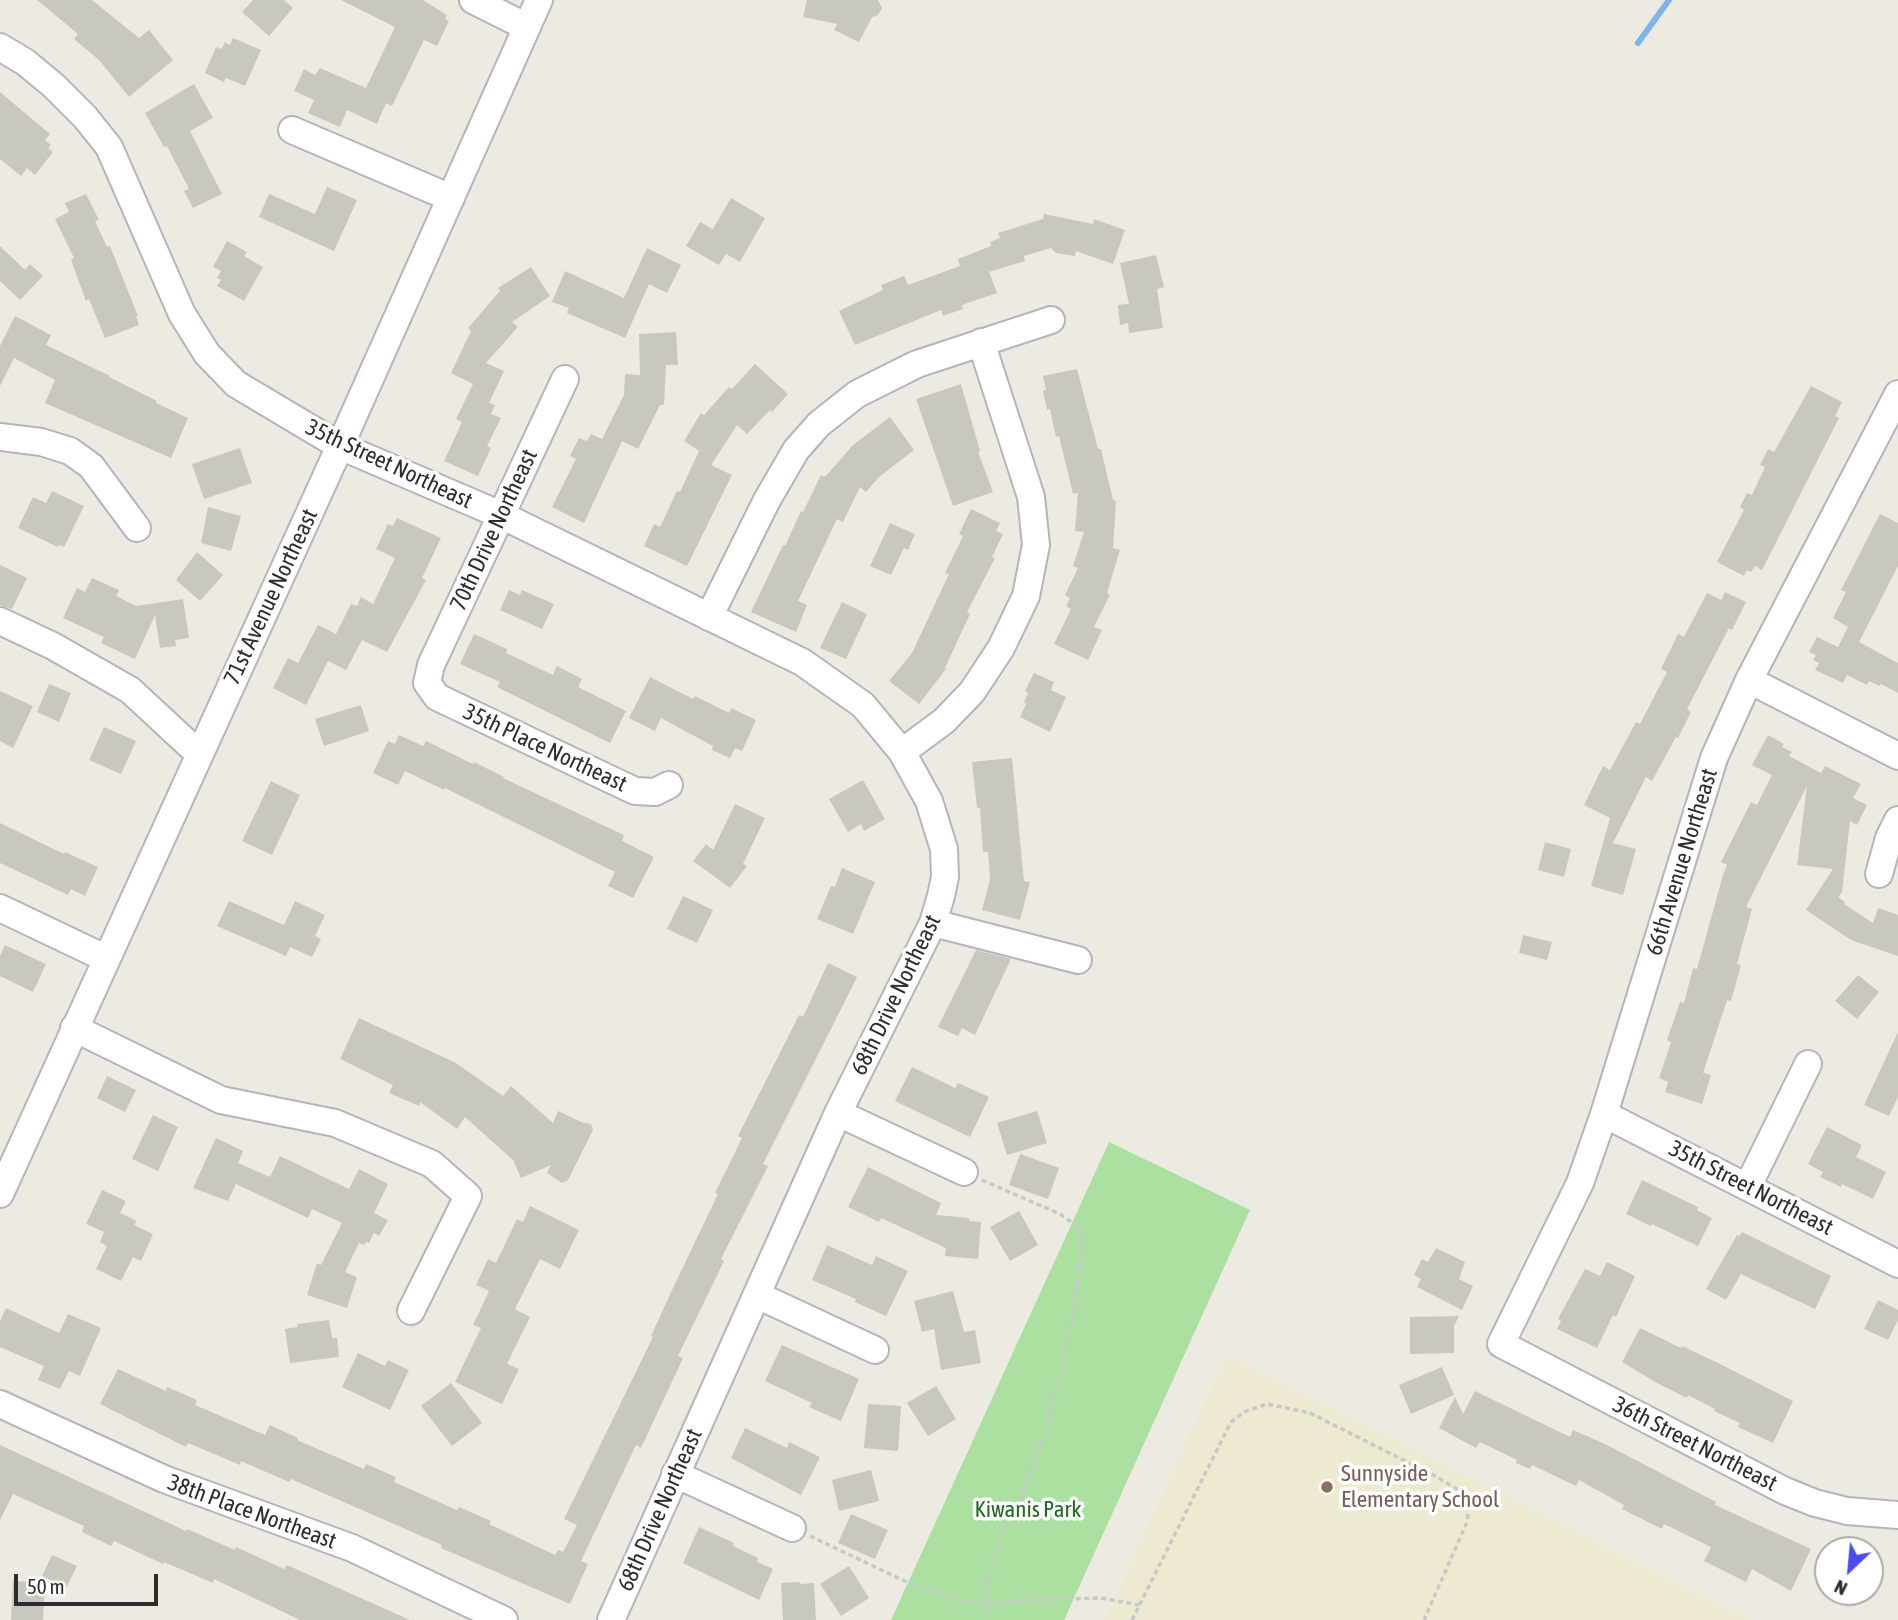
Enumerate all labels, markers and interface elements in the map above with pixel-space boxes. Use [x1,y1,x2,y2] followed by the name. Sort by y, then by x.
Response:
[301,413,477,515] street label: 35th Street Northeast
[445,445,543,615] street label: 70th Drive Northeast
[218,505,324,689] street label: 71st Avenue Northeast
[459,698,631,798] street label: 35th Place Northeast
[1640,765,1724,959] street label: 66th Avenue Northeast
[845,910,947,1080] street label: 68th Drive Northeast
[1664,1135,1838,1241] street label: 35th Street Northeast
[1608,1391,1782,1497] street label: 36th Street Northeast
[612,1424,708,1596] street label: 68th Drive Northeast
[1341,1460,1499,1514] place label: Sunnyside Elementary School
[164,1469,340,1555] street label: 38th Place Northeast
[1319,1479,1335,1495] marker: Sunnyside Elementary School
[975,1496,1081,1524] park label: Kiwanis Park
[1814,1536,1884,1606] north arrow
[18,1560,161,1604] scale bar
[27,1574,65,1598] text: 50 m
[1831,1576,1851,1600] text: N

